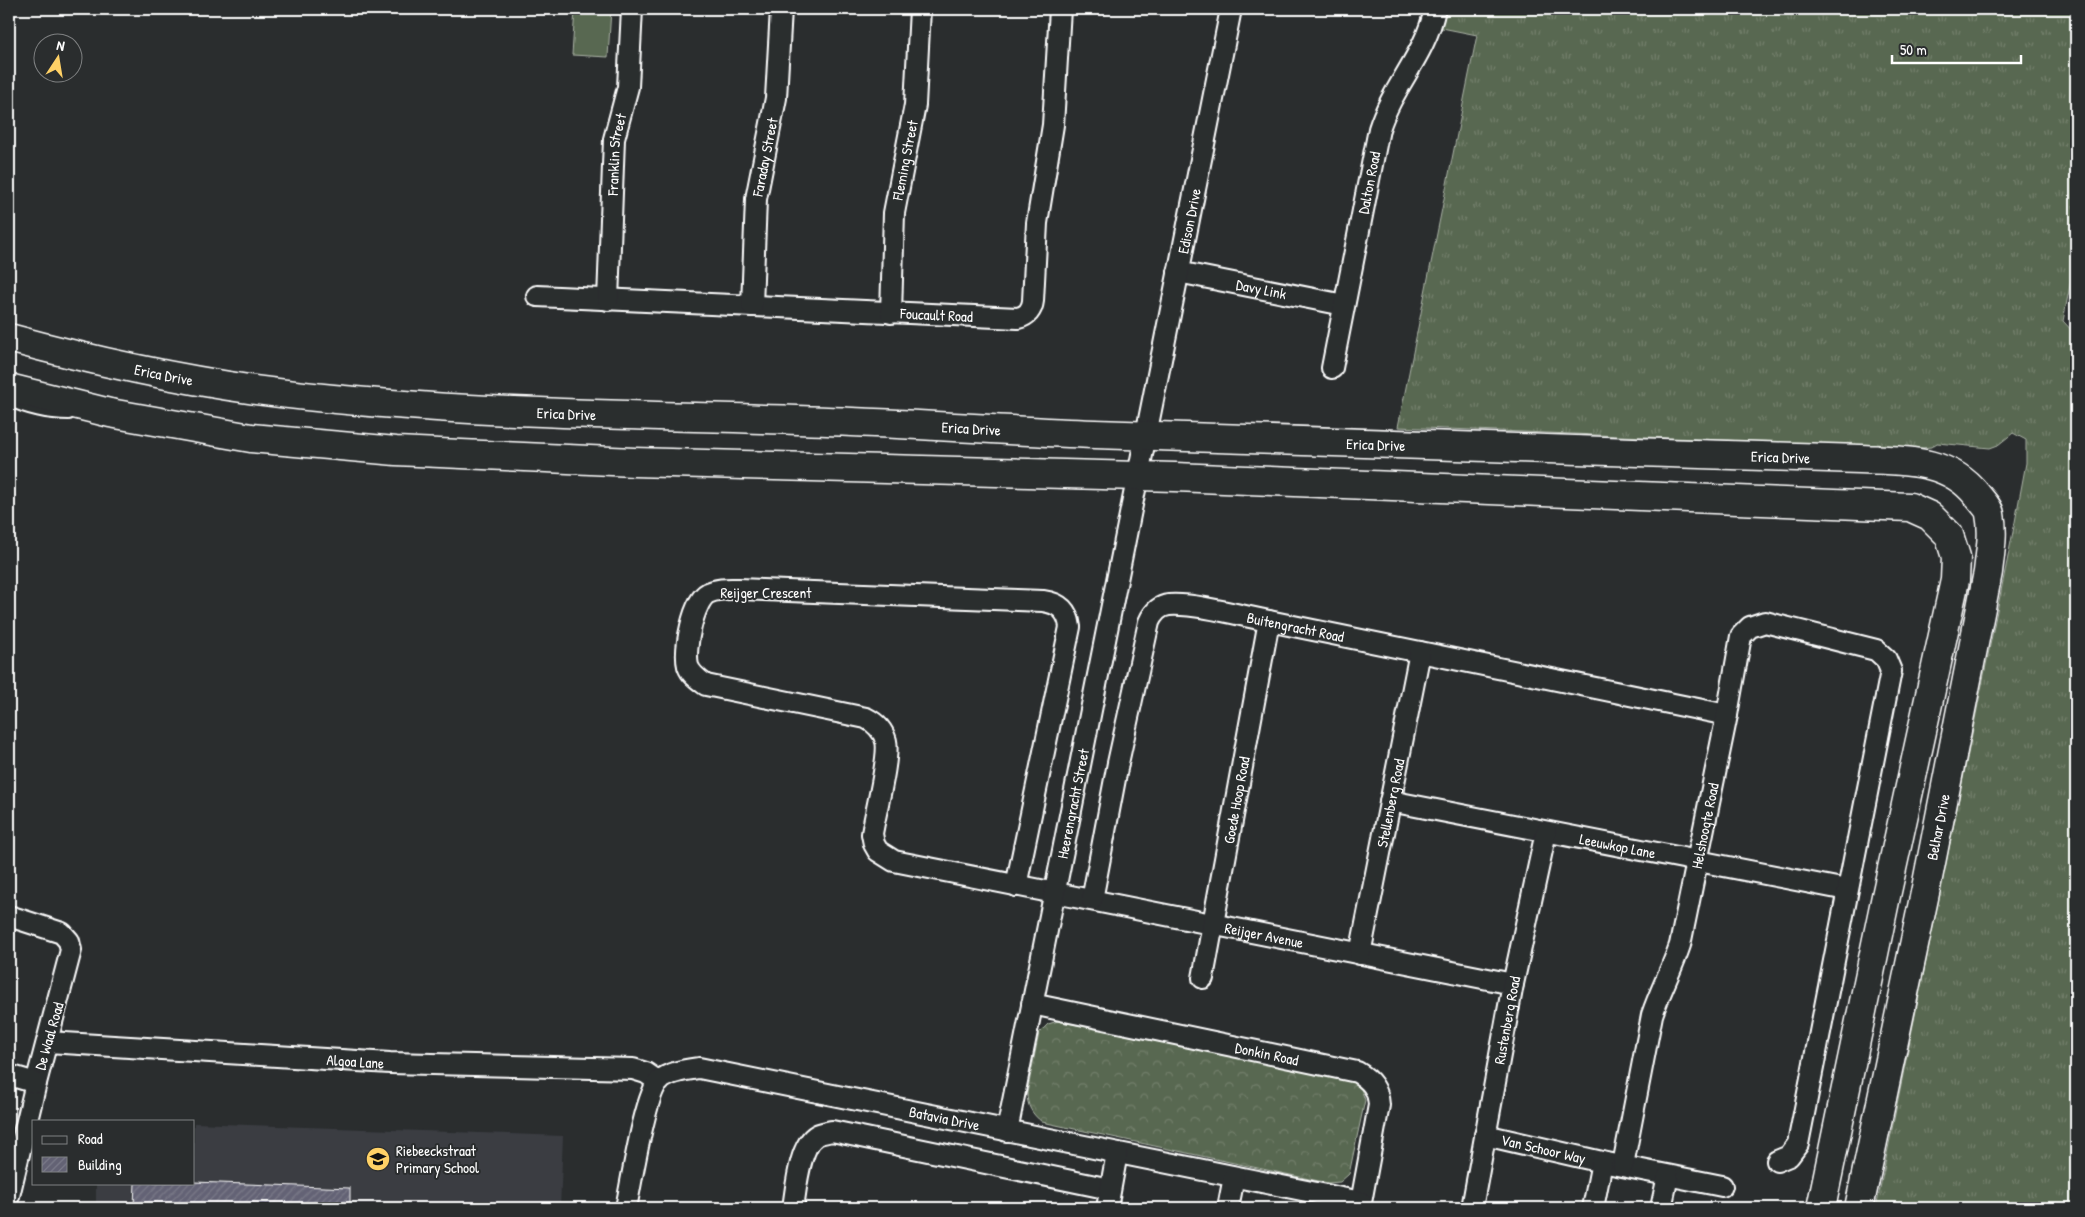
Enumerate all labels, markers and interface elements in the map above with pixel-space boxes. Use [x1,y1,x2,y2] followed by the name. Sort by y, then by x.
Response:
[32,32,82,82] north arrow
[1892,32,2021,64] scale bar
[55,35,67,55] text: N
[1900,39,1927,60] text: 50 m
[601,110,631,197] street label: Franklin Street
[746,115,783,199] street label: Faraday Street
[886,117,923,203] street label: Fleming Street
[1352,149,1385,216] street label: Dalton Road
[1172,186,1205,255] street label: Edison Drive
[1234,273,1288,304] street label: Davy Link
[899,302,974,326] street label: Foucault Road
[133,358,195,390] street label: Erica Drive
[536,402,596,425] street label: Erica Drive
[941,416,1001,440] street label: Erica Drive
[1346,433,1406,455] street label: Erica Drive
[1751,445,1811,468] street label: Erica Drive
[720,582,812,603] street label: Reijger Crescent
[1245,606,1346,647] street label: Buitengracht Road
[1051,746,1094,860] street label: Heerengracht Street
[1218,755,1254,845] street label: Goede Hoop Road
[1371,757,1409,849] street label: Stellenberg Road
[1685,781,1723,870] street label: Helshoogte Road
[1921,792,1955,862] street label: Belhar Drive
[1578,828,1658,863] street label: Leeuwkop Lane
[1223,917,1305,953] street label: Reijger Avenue
[1488,974,1525,1066] street label: Rustenberg Road
[29,1000,69,1072] street label: De Waal Road
[1233,1036,1301,1070] street label: Donkin Road
[326,1049,385,1073] street label: Algoa Lane
[907,1100,982,1135] street label: Batavia Drive
[32,1120,195,1184] legend
[78,1128,103,1149] text: Road
[1499,1129,1588,1168] street label: Van Schoor Way
[396,1140,479,1178] place label: Riebeeckstraat Primary School
[365,1146,391,1172] school or university icon: Riebeeckstraat Primary School
[78,1154,122,1175] text: Building

